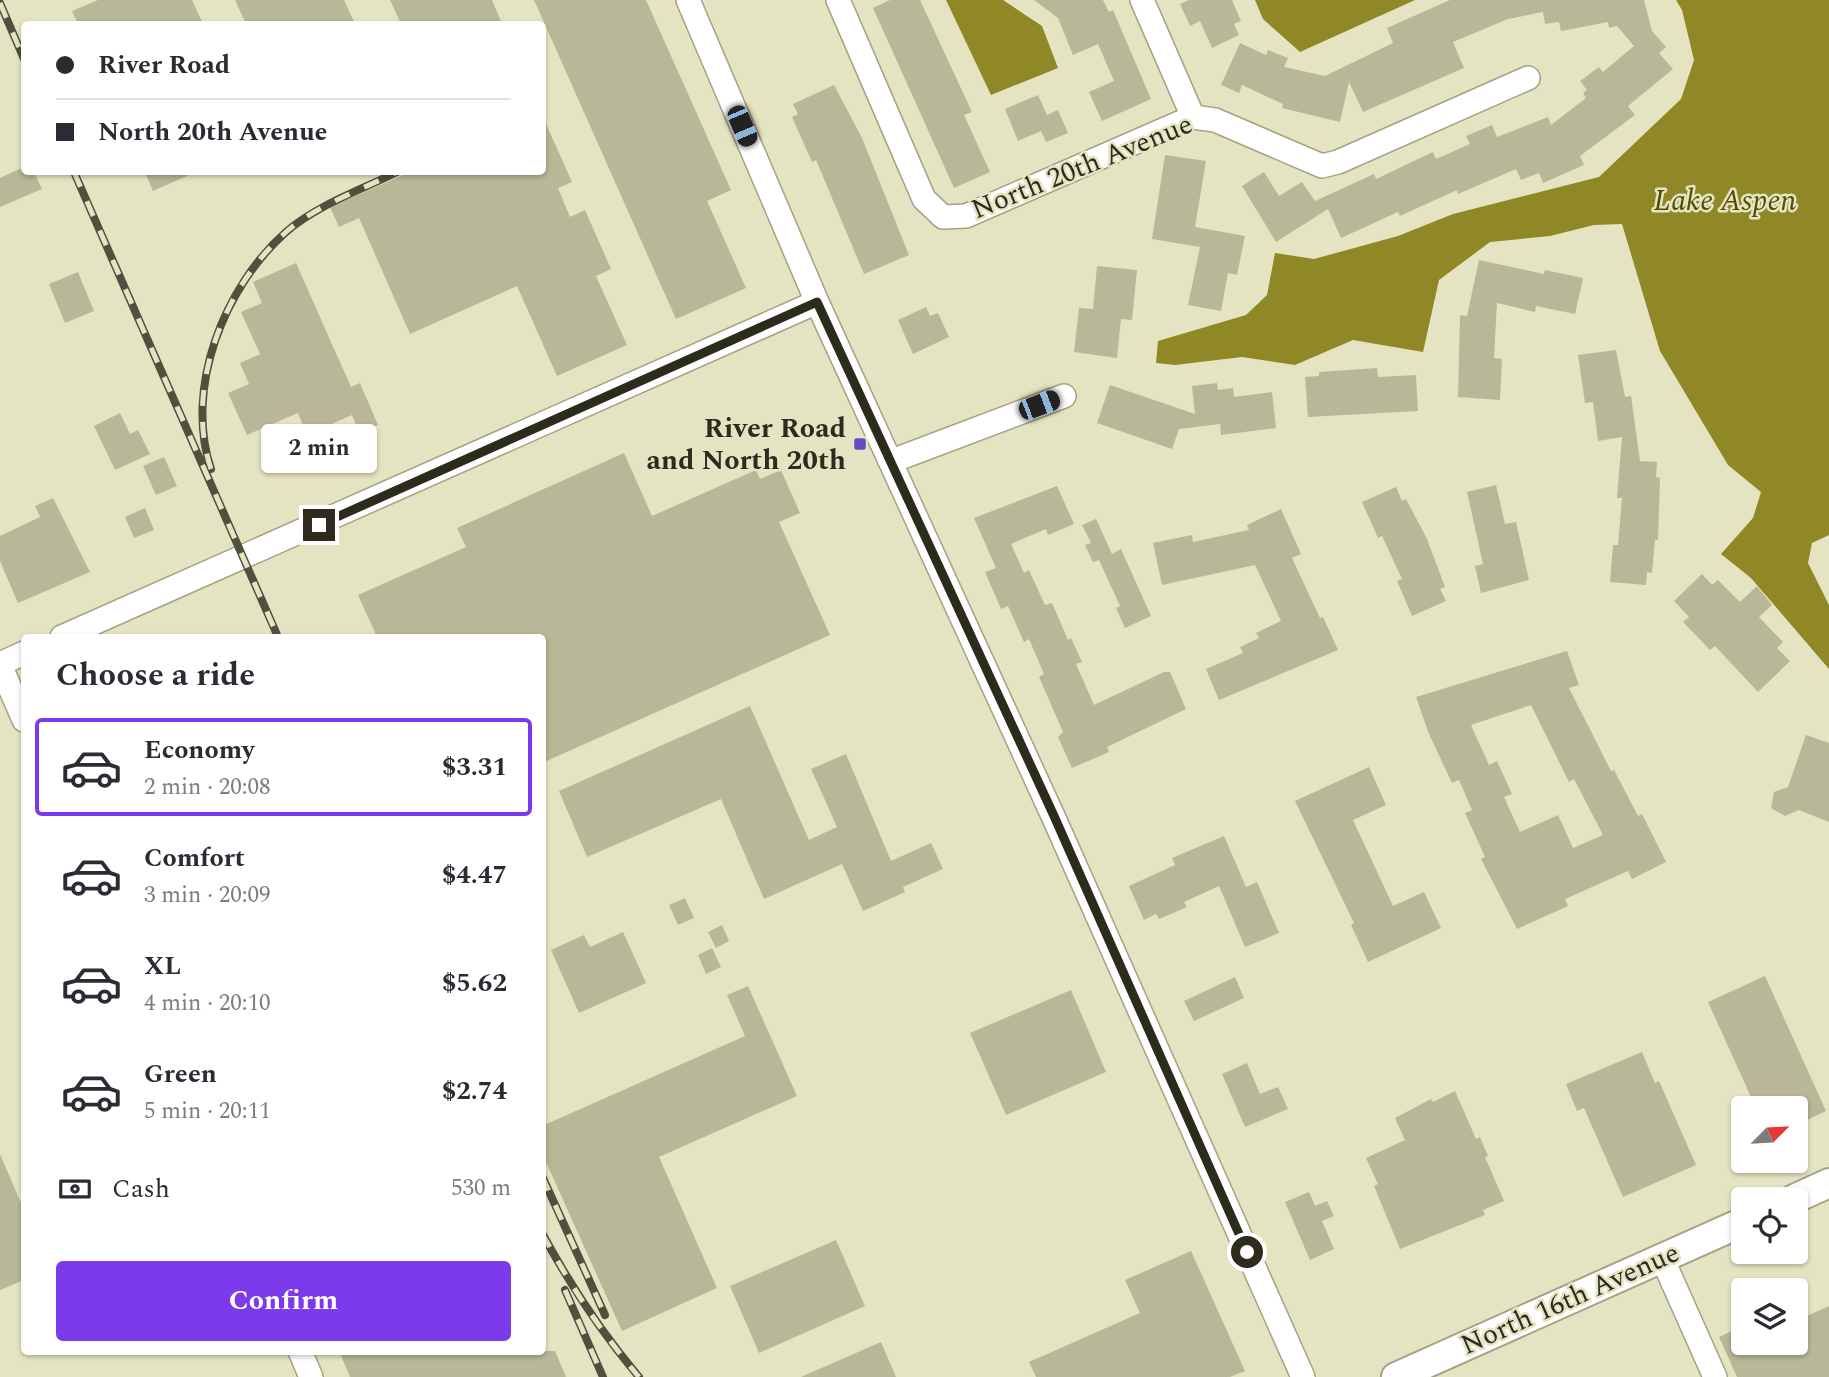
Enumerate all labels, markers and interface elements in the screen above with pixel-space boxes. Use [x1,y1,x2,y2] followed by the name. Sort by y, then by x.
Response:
[98,45,230,85] text: River Road
[725,103,760,149] car
[965,103,1199,231] street label: North 20th Avenue
[98,112,327,152] text: North 20th Avenue
[1654,178,1797,224] water label: Lake Aspen
[1016,388,1063,422] car
[646,407,846,482] place label: River Road and North 20th
[261,424,377,472] callout: 2 min
[288,431,350,466] text: 2 min
[852,436,868,452] marker: River Road and North 20th
[303,509,335,541] route end
[56,651,255,700] text: Choose a ride
[144,730,254,770] text: Economy
[60,736,123,799] icon: car
[442,747,507,787] text: $3.31
[144,770,271,805] text: 2 min · 20:08
[144,838,245,878] text: Comfort
[60,844,123,907] icon: car
[442,855,507,895] text: $4.47
[144,878,271,913] text: 3 min · 20:09
[144,946,181,986] text: XL
[60,952,123,1015] icon: car
[442,963,507,1003] text: $5.62
[144,986,271,1021] text: 4 min · 20:10
[144,1054,217,1094] text: Green
[60,1060,123,1123] icon: car
[442,1071,507,1111] text: $2.74
[144,1094,271,1129] text: 5 min · 20:11
[1731,1096,1808,1172] north arrow
[1731,1096,1808,1355] map controls
[112,1169,170,1209] text: Cash
[56,1170,94,1208] icon: cash
[451,1171,511,1206] text: 530 m
[1731,1187,1808,1264] button: locate
[1454,1231,1686,1367] street label: North 16th Avenue
[1231,1236,1263,1268] route start
[56,1261,511,1341] button: Confirm
[1731,1278,1808,1355] button: layers

